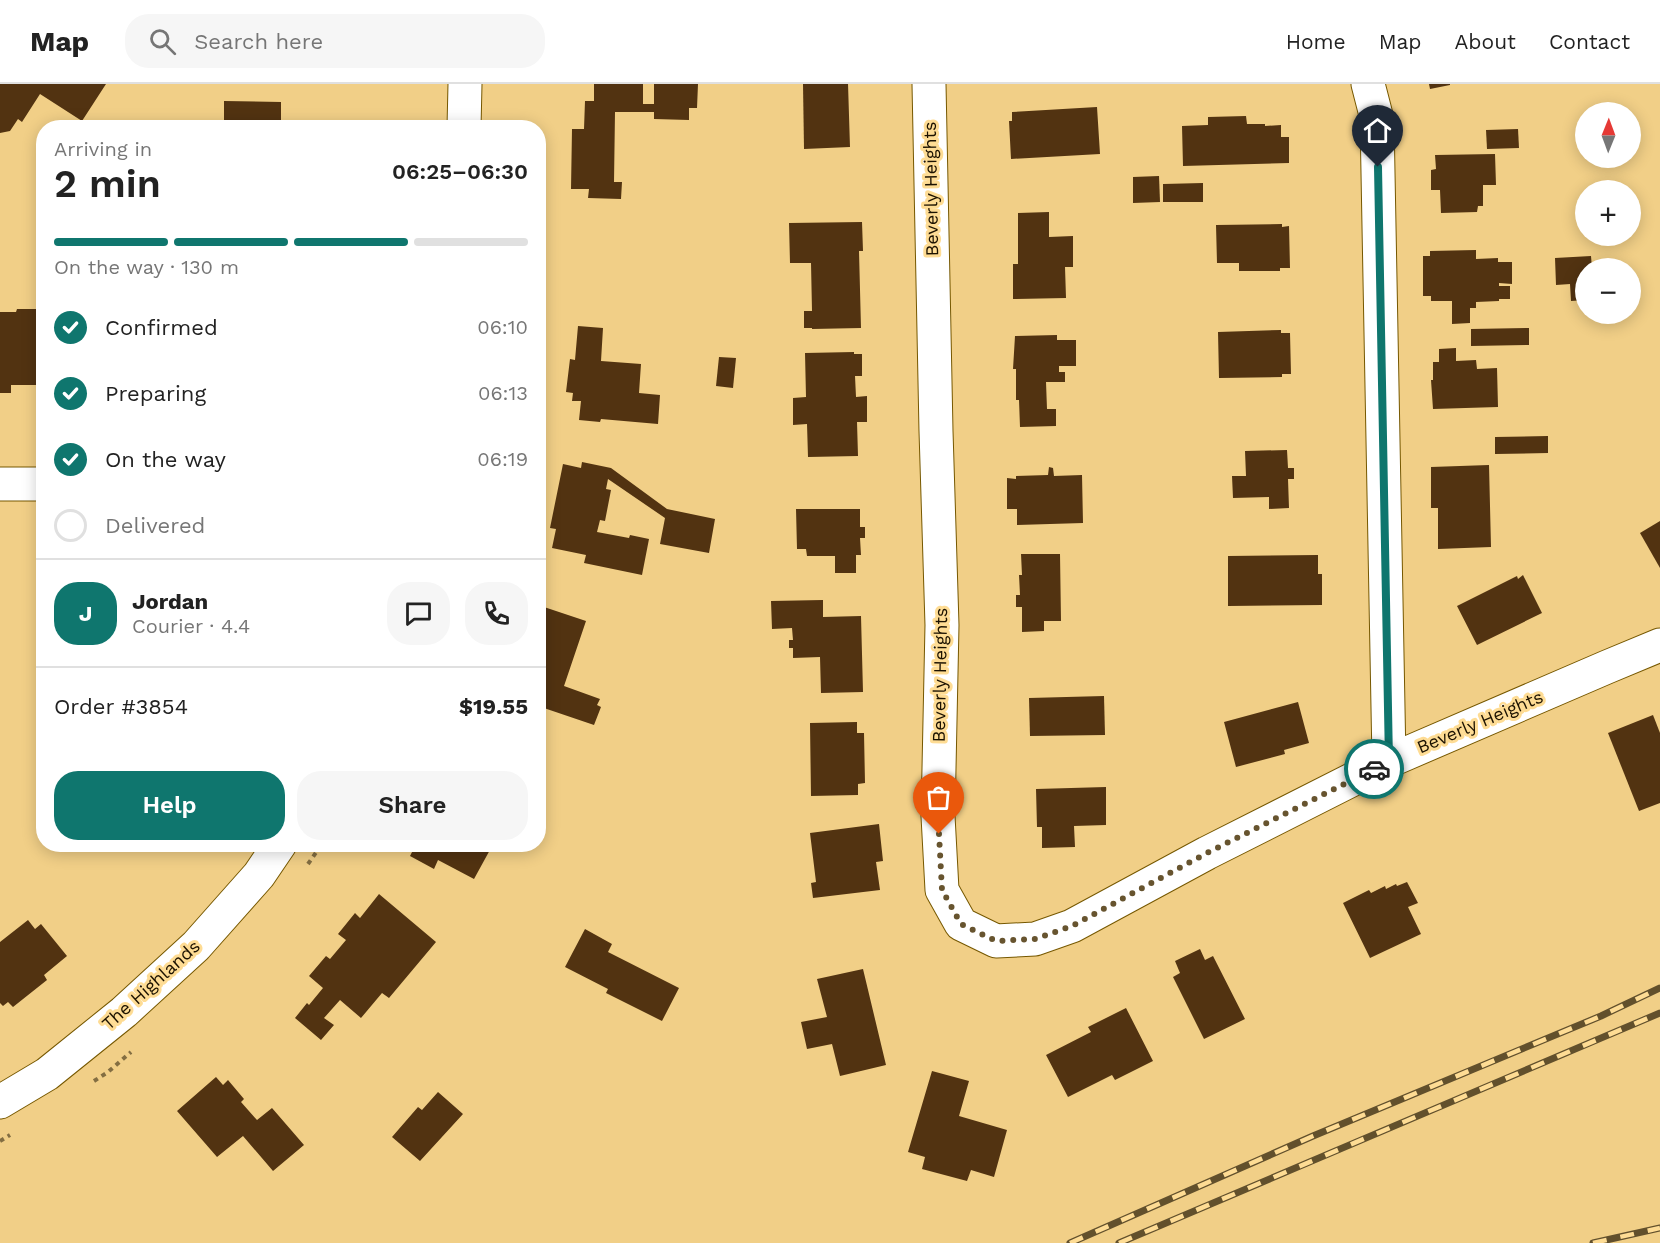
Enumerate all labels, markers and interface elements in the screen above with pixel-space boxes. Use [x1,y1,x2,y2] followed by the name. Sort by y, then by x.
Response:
[125,14,545,68] search box
[30,25,89,58] text: Map
[146,25,179,58] icon: search
[194,29,323,54] text: Search here
[1286,29,1346,54] text: Home
[1379,29,1422,54] text: Map
[1455,29,1516,54] text: About
[1549,29,1630,54] text: Contact
[1575,102,1641,168] north arrow
[1575,102,1641,324] map controls
[1352,105,1403,167] pin
[1361,114,1394,147] icon: home
[919,121,942,257] street label: Beverly Heights
[54,137,152,161] text: Arriving in
[392,159,528,184] text: 06:25–06:30
[54,161,161,206] text: 2 min
[1575,180,1641,246] button: +
[54,255,239,279] text: On the way · 130 m
[1575,258,1641,324] button: −
[54,311,87,344] icon: check
[105,315,218,340] text: Confirmed
[477,315,528,339] text: 06:10
[54,377,87,410] icon: check
[105,381,206,406] text: Preparing
[478,381,528,405] text: 06:13
[54,443,87,476] icon: check
[105,447,226,472] text: On the way
[477,447,528,471] text: 06:19
[105,513,205,538] text: Delivered
[387,582,450,645] button: chat
[465,582,528,645] button: phone
[132,589,208,614] text: Jordan
[79,601,92,626] text: J
[928,607,951,743] street label: Beverly Heights
[132,614,250,638] text: Courier · 4.4
[1414,686,1546,758] street label: Beverly Heights
[54,694,188,719] text: Order #3854
[459,694,528,719] text: $19.55
[1344,739,1404,799] courier
[1358,753,1391,786] icon: car
[54,771,285,840] button: Help
[297,771,528,840] button: Share
[913,772,964,834] pin
[922,781,955,814] icon: bag
[97,935,204,1034] street label: The Highlands

